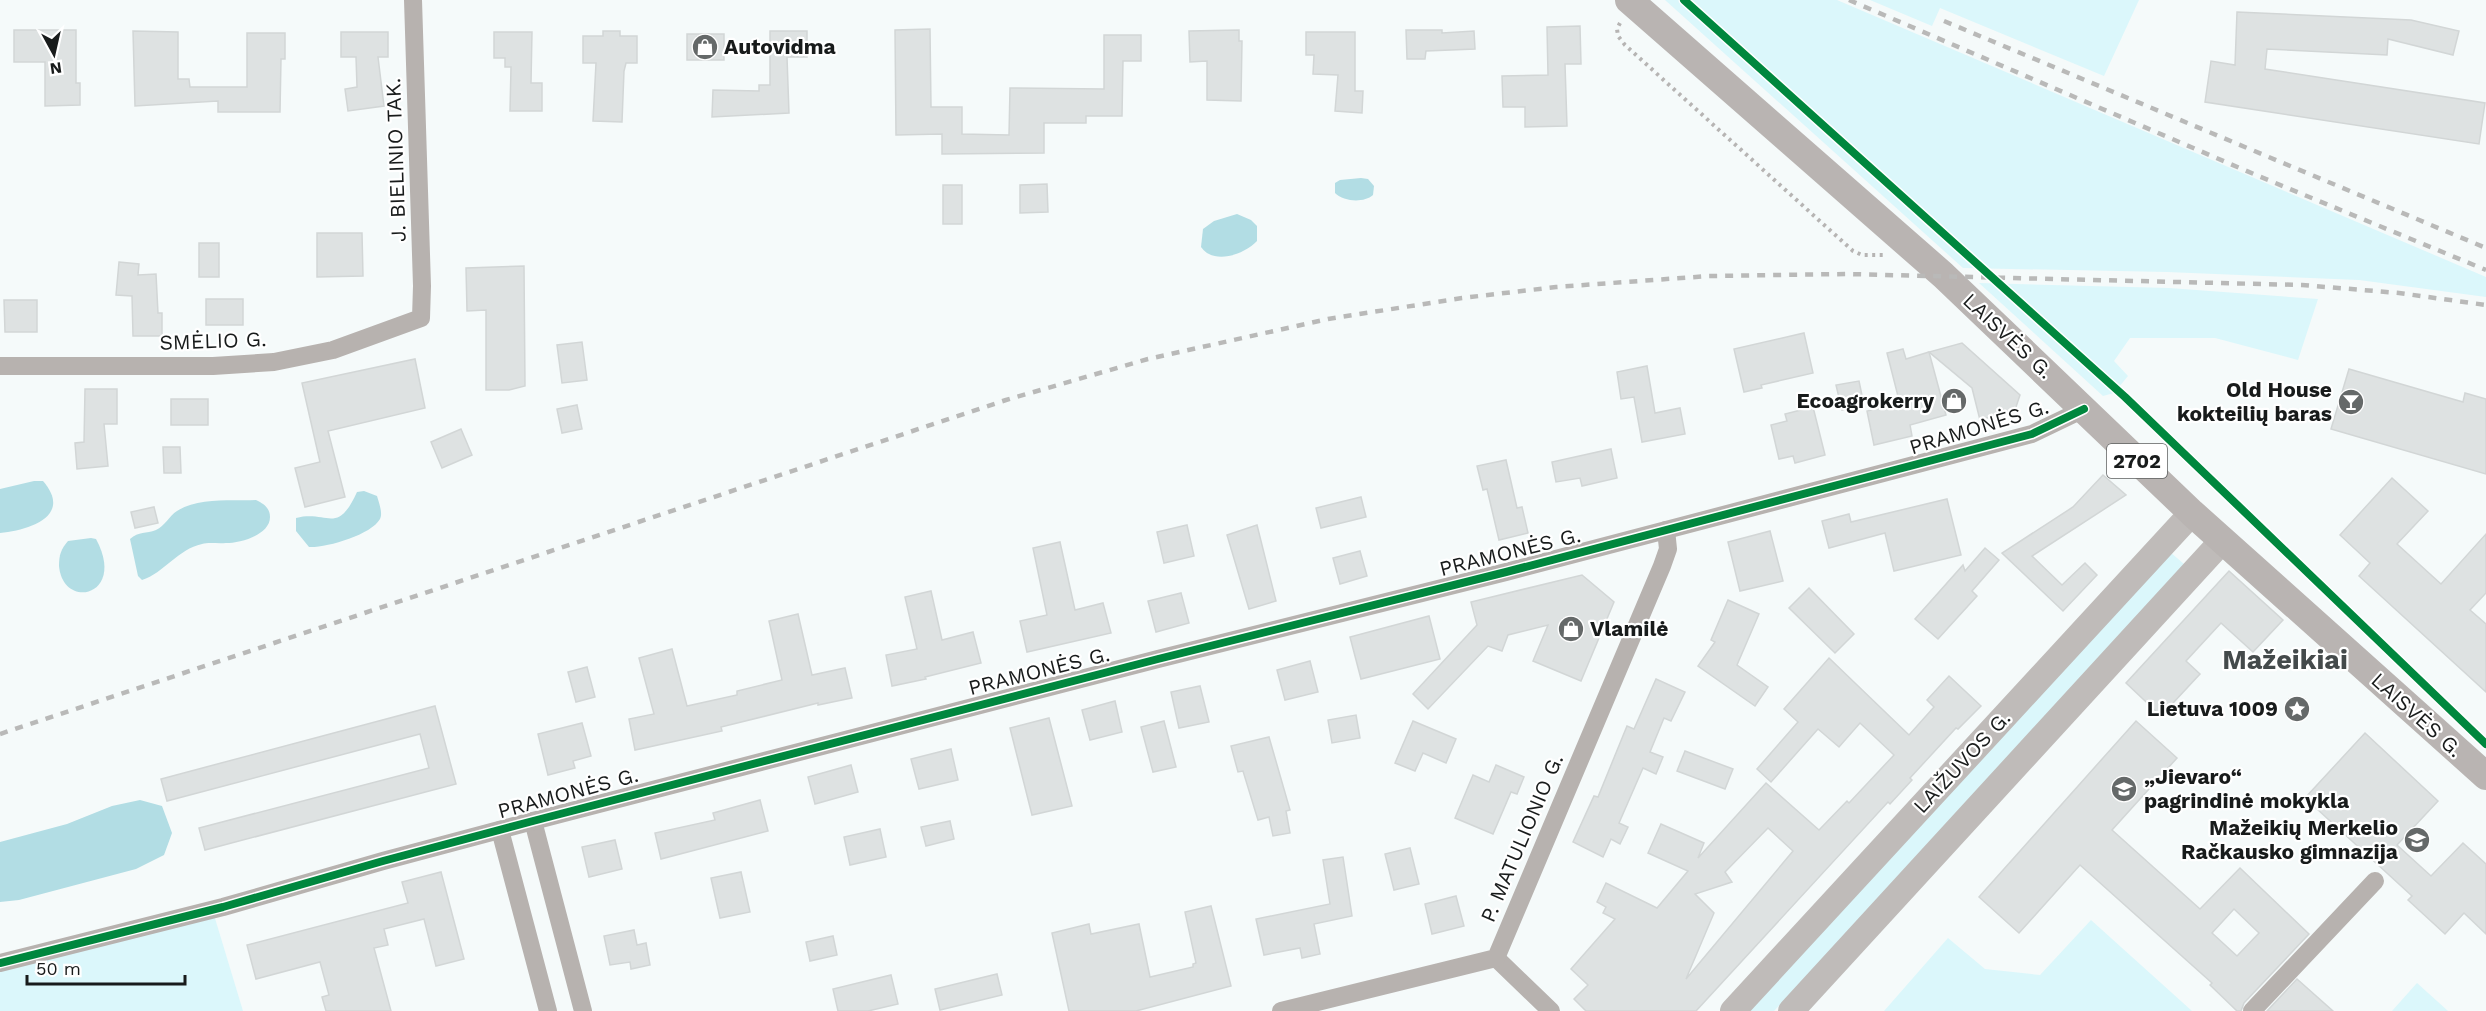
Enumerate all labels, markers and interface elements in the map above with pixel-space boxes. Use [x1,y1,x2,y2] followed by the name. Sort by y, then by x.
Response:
[24,24,84,84] north arrow
[690,32,720,62] shop icon: Autovidma
[724,34,837,59] place label: Autovidma
[49,58,63,79] text: N
[380,78,411,243] street label: J. BIELINIO TAK.
[1958,288,2059,384] street label: LAISVĖS G.
[159,326,267,355] street label: SMĖLIO G.
[2177,377,2332,426] place label: Old House kokteilių baras
[1939,386,1969,416] shop icon: Ecoagrokerry
[2336,387,2366,417] bar icon: Old House kokteilių baras
[1796,388,1934,413] place label: Ecoagrokerry
[1906,393,2052,460] street label: PRAMONĖS G.
[2107,444,2167,478] road number: 2702
[1437,522,1583,581] street label: PRAMONĖS G.
[1556,614,1586,644] shop icon: Vlamilė
[1590,616,1668,641] place label: Vlamilė
[966,641,1112,700] street label: PRAMONĖS G.
[2222,644,2348,676] district label: Mažeikiai
[2367,667,2468,762] street label: LAISVĖS G.
[2282,694,2312,724] place icon: Lietuva 1009
[2147,696,2278,721] place label: Lietuva 1009
[1908,705,2015,818] street label: LAIŽUVOS G.
[1475,750,1568,926] street label: P. MATULIONIO G.
[495,762,641,823] street label: PRAMONĖS G.
[2144,764,2350,813] place label: „Jievaro“ pagrindinė mokykla
[2109,774,2139,804] school or university icon: „Jievaro“ pagrindinė mokykla
[2181,815,2399,864] place label: Mažeikių Merkelio Račkausko gimnazija
[2402,825,2432,855] school or university icon: Mažeikių Merkelio Račkausko gimnazija
[27,948,184,986] scale bar
[36,958,81,979] text: 50 m

